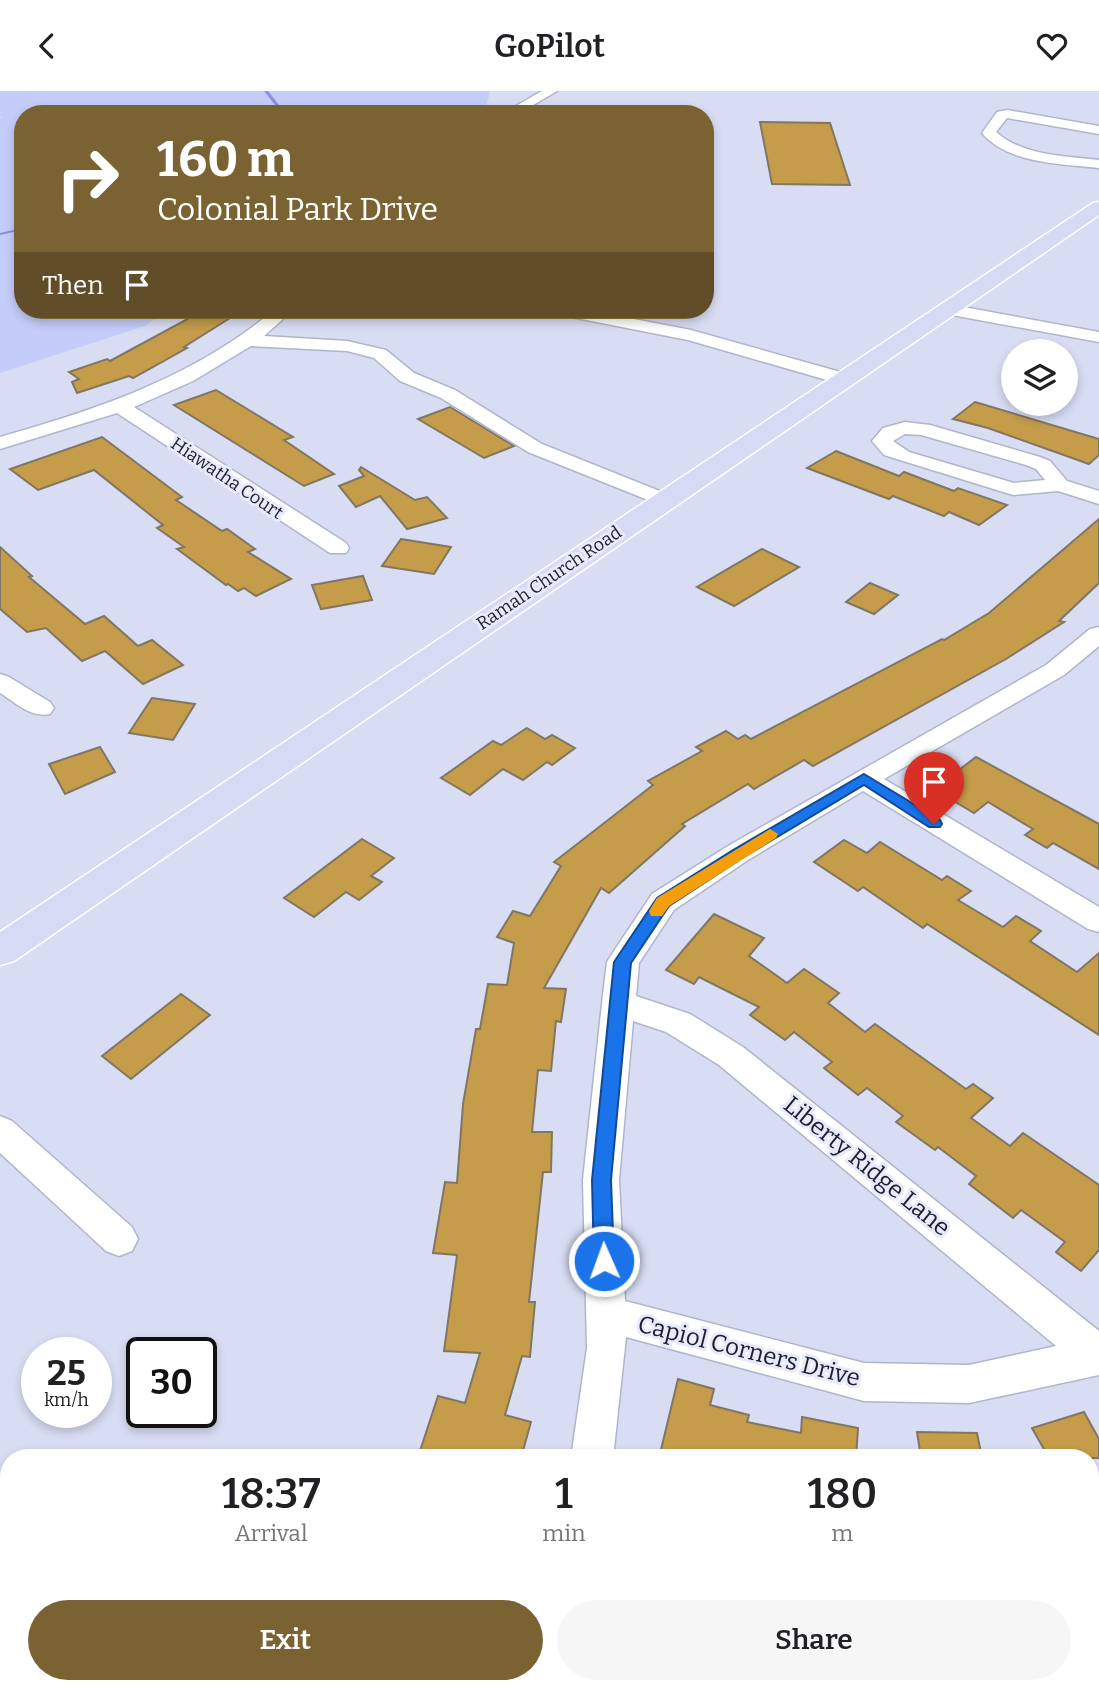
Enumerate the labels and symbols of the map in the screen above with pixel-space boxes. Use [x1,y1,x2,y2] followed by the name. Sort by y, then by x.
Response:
[167,432,288,524] street label: Hiawatha Court
[472,521,626,635] street label: Ramah Church Road
[904,752,964,824] pin
[778,1090,956,1242] street label: Liberty Ridge Lane
[567,1224,641,1298] position arrow
[635,1310,863,1392] street label: Capiol Corners Drive
[126,1337,217,1428] speed limit sign: 30

